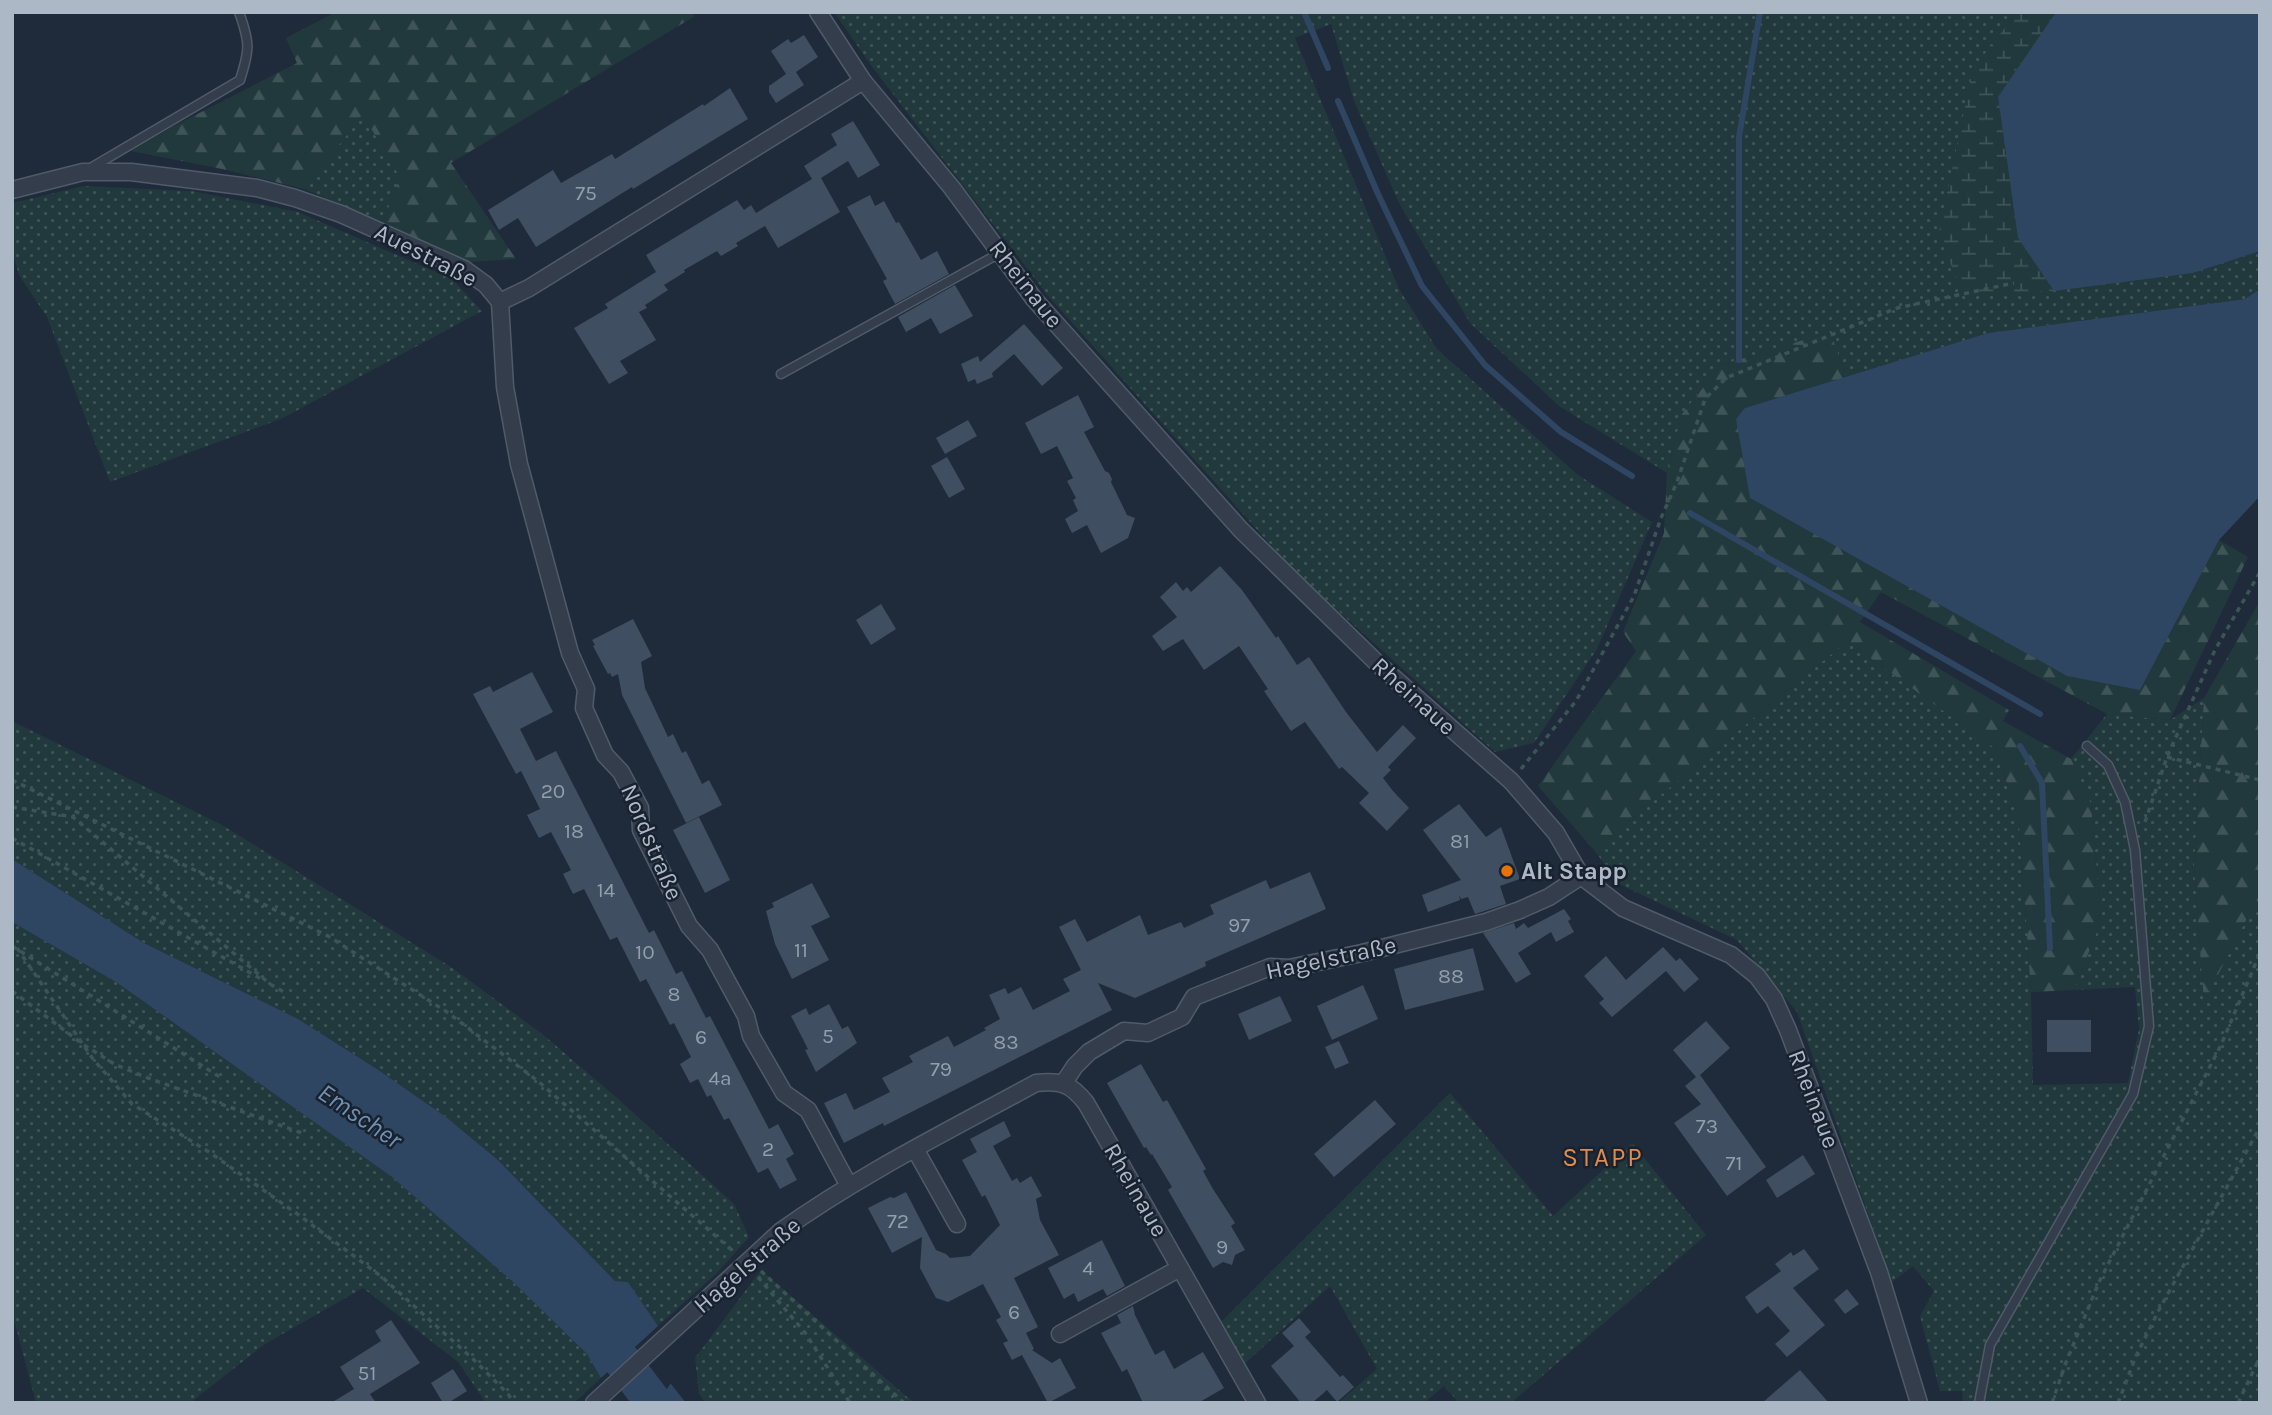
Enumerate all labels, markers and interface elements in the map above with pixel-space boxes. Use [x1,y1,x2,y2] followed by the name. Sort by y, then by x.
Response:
[575,181,597,205] house number: 75
[370,217,482,293] street label: Auestraße
[983,235,1069,333] street label: Rheinaue
[1366,651,1462,741] street label: Rheinaue
[541,779,565,803] house number: 20
[615,780,689,904] street label: Nordstraße
[564,819,584,843] house number: 18
[1450,829,1470,853] house number: 81
[1521,857,1627,885] place label: Alt Stapp
[1499,863,1515,879] marker: Alt Stapp
[597,878,616,902] house number: 14
[1228,913,1250,937] house number: 97
[1263,931,1399,985] street label: Hagelstraße
[794,938,808,962] house number: 11
[635,940,655,964] house number: 10
[1438,964,1464,988] house number: 88
[668,982,680,1006] house number: 8
[822,1024,834,1048] house number: 5
[695,1025,707,1049] house number: 6
[993,1030,1019,1054] house number: 83
[1782,1046,1846,1152] street label: Rheinaue
[930,1057,952,1081] house number: 79
[708,1066,732,1090] house number: 4a
[312,1077,409,1156] water label: Emscher
[1696,1114,1718,1138] house number: 73
[762,1137,774,1161] house number: 2
[1098,1138,1174,1242] street label: Rheinaue
[1562,1142,1644,1173] district label: STAPP
[1726,1151,1742,1175] house number: 71
[887,1209,909,1233] house number: 72
[688,1211,806,1319] street label: Hagelstraße
[1216,1235,1228,1259] house number: 9
[1082,1256,1094,1280] house number: 4
[1008,1300,1020,1324] house number: 6
[358,1361,376,1385] house number: 51

